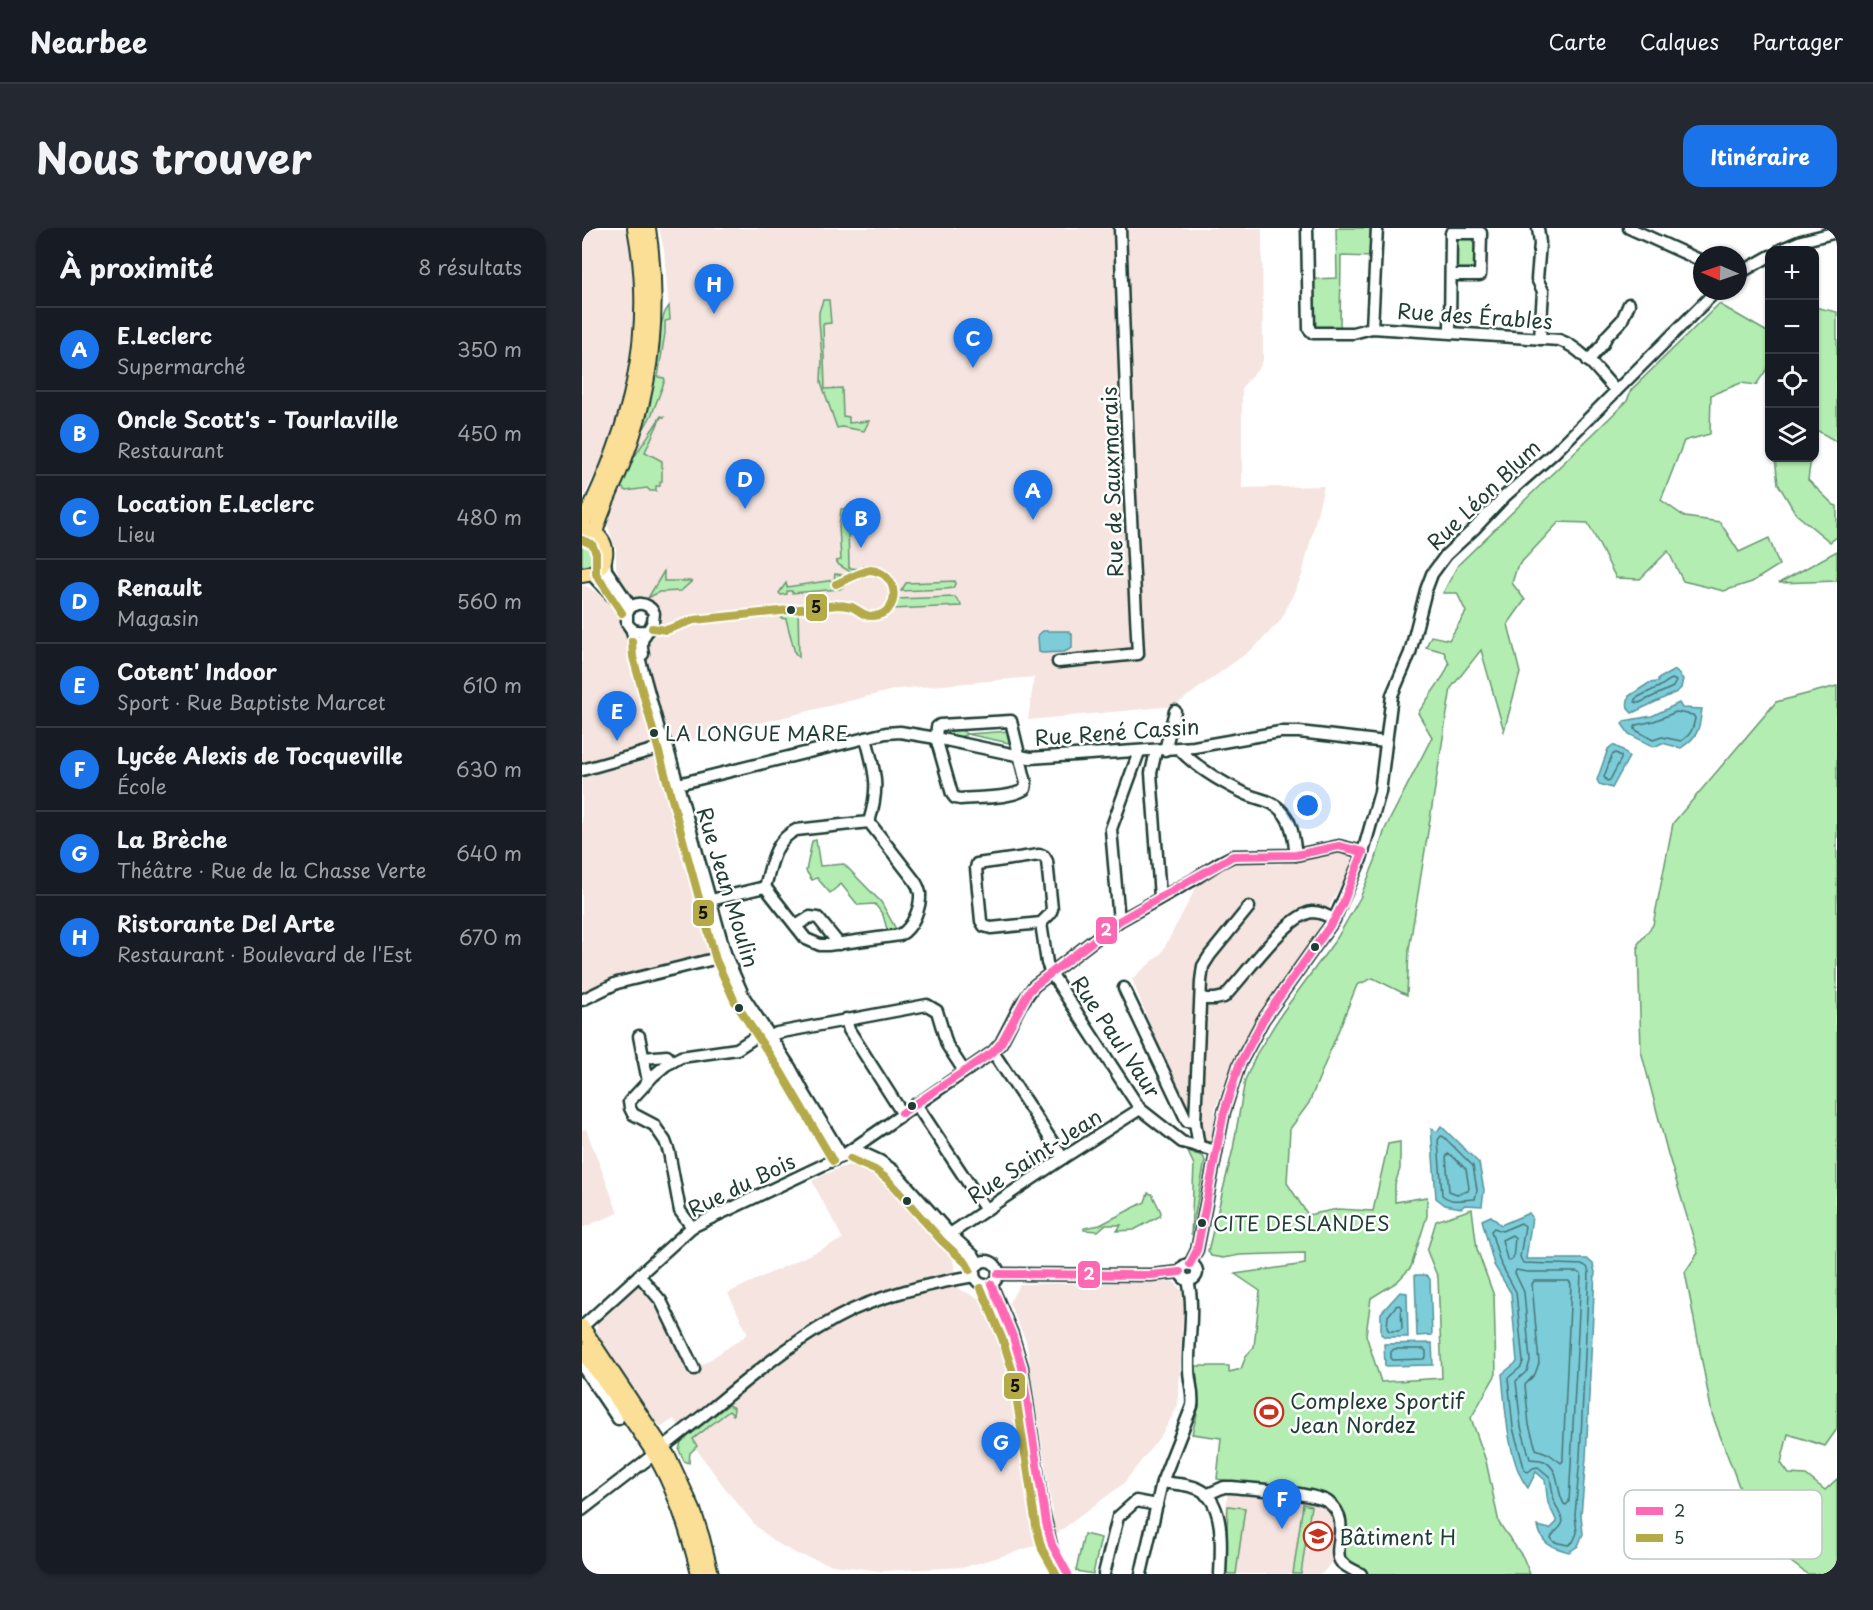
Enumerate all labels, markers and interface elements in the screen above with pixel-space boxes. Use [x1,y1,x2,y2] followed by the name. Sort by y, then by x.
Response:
[30,20,147,63] text: Nearbee
[1549,25,1607,57] text: Carte
[1640,25,1719,57] text: Calques
[1752,25,1843,57] text: Partager
[36,125,312,188] text: Nous trouver
[1683,125,1837,187] button: Itinéraire
[1693,246,1747,300] north arrow
[1765,246,1819,462] map controls
[1765,246,1819,300] button: +
[60,248,214,287] text: À proximité
[418,252,522,282] text: 8 résultats
[694,264,734,314] pin: H
[1396,294,1554,336] street label: Rue des Érables
[1765,300,1819,354] button: −
[117,318,212,351] text: E.Leclerc
[954,318,992,368] pin: C
[72,334,87,364] text: A
[457,334,522,364] text: 350 m
[117,351,246,381] text: Supermarché
[1765,354,1819,408] button: locate
[1092,386,1130,578] street label: Rue de Sauxmarais
[117,402,398,435] text: Oncle Scott's - Tourlaville
[1765,408,1819,462] button: layers
[73,418,86,448] text: B
[457,418,522,448] text: 450 m
[1419,431,1547,557] street label: Rue Léon Blum
[117,435,224,465] text: Restaurant
[726,460,764,509] pin: D
[1014,470,1052,520] pin: A
[117,486,314,519] text: Location E.Leclerc
[842,498,880,548] pin: B
[72,502,87,532] text: C
[457,502,522,532] text: 480 m
[117,519,155,549] text: Lieu
[117,570,202,603] text: Renault
[72,586,87,616] text: D
[457,586,522,616] text: 560 m
[805,593,828,622] line badge: 5
[811,594,821,618] text: 5
[117,603,199,633] text: Magasin
[785,604,797,616] unlabelled marker
[117,654,277,687] text: Cotent' Indoor
[73,670,86,700] text: E
[462,670,522,700] text: 610 m
[117,687,386,717] text: Sport · Rue Baptiste Marcet
[597,692,636,741] pin: E
[1034,709,1200,753] street label: Rue René Cassin
[665,718,848,748] place label: LA LONGUE MARE
[648,727,660,739] marker: LA LONGUE MARE
[117,738,403,771] text: Lycée Alexis de Tocqueville
[74,754,85,784] text: F
[456,754,522,784] text: 630 m
[117,771,167,801] text: École
[1293,791,1322,820] your location
[689,803,769,971] street label: Rue Jean Moulin
[117,822,227,855] text: La Brèche
[71,838,88,868] text: G
[456,838,522,868] text: 640 m
[117,855,426,885] text: Théâtre · Rue de la Chasse Verte
[692,899,715,927] line badge: 5
[698,900,708,924] text: 5
[117,906,335,939] text: Ristorante Del Arte
[1095,916,1118,945] line badge: 2
[1100,917,1112,941] text: 2
[72,922,87,952] text: H
[459,922,522,952] text: 670 m
[117,939,412,969] text: Restaurant · Boulevard de l'Est
[1309,941,1321,953] unlabelled marker
[1064,969,1170,1104] street label: Rue Paul Vaur
[733,1002,745,1014] unlabelled marker
[960,1099,1108,1211] street label: Rue Saint-Jean
[906,1100,918,1112] unlabelled marker
[682,1144,800,1224] street label: Rue du Bois
[901,1195,913,1207] unlabelled marker
[1213,1208,1389,1238] place label: CITE DESLANDES
[1196,1217,1208,1229] marker: CITE DESLANDES
[1077,1260,1101,1289] line badge: 2
[1083,1261,1095,1285] text: 2
[1003,1372,1026,1400] line badge: 5
[1010,1373,1020,1397] text: 5
[1290,1384,1465,1440] place label: Complexe Sportif Jean Nordez
[1253,1396,1285,1428] sports icon: Complexe Sportif Jean Nordez
[982,1422,1020,1472] pin: G
[1262,1480,1302,1529] pin: F
[1624,1490,1822,1559] legend
[1674,1498,1685,1522] text: 2
[1302,1520,1334,1552] school or university icon: Bâtiment H
[1339,1520,1456,1552] place label: Bâtiment H
[1674,1525,1684,1549] text: 5

